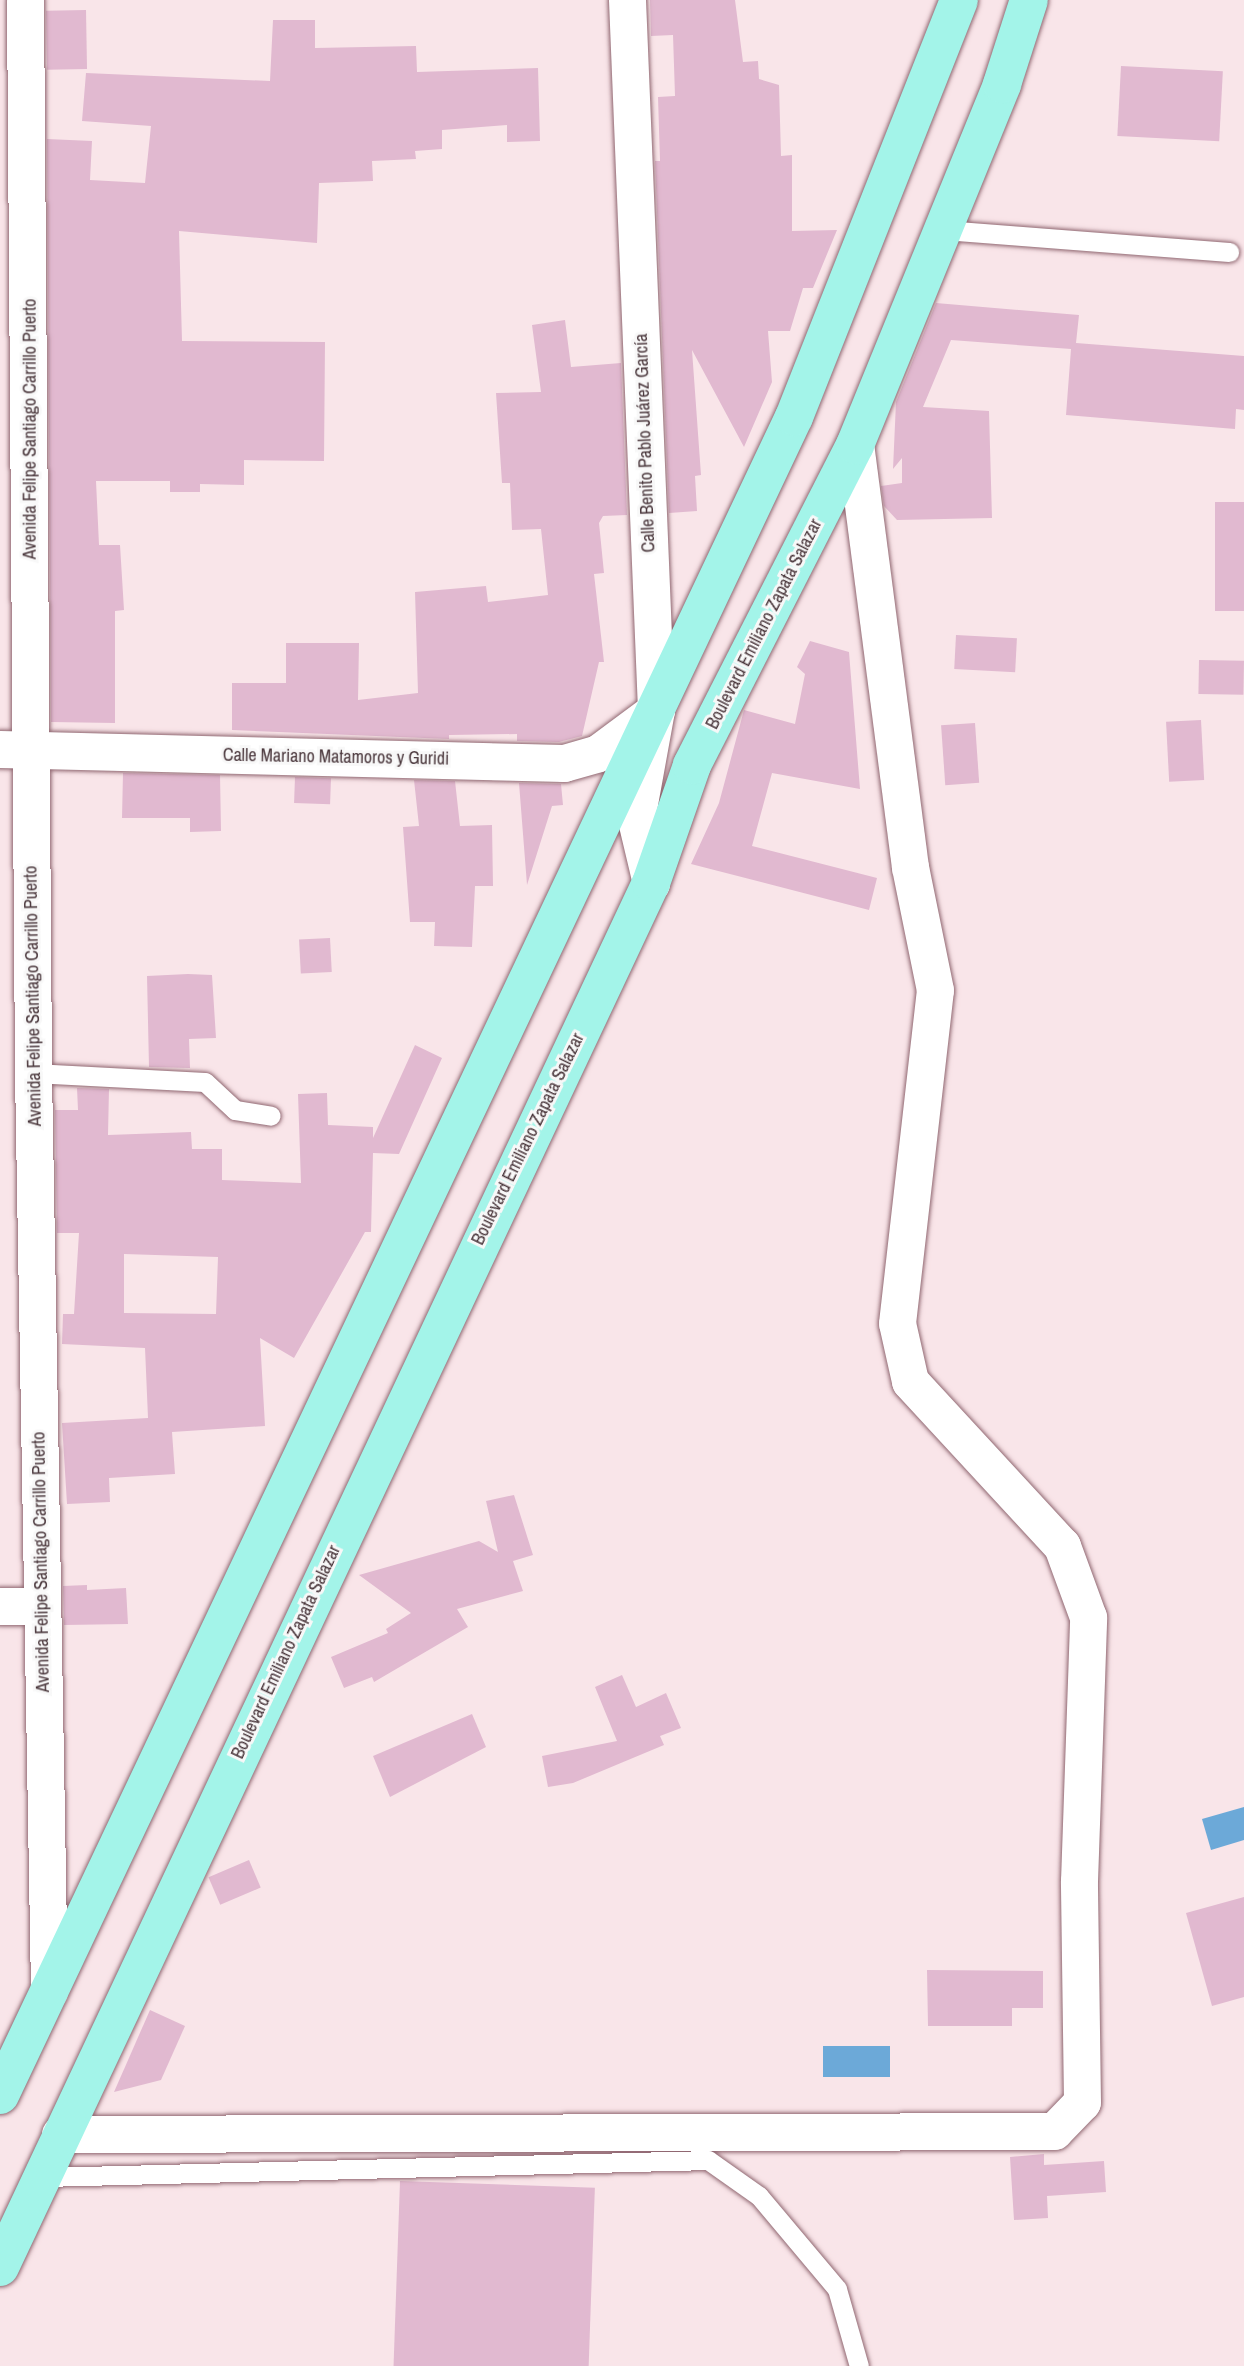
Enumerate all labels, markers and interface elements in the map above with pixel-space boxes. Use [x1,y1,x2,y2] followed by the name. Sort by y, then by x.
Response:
[19,299,41,559] street label: Avenida Felipe Santiago Carrillo Puerto
[630,333,660,553] street label: Calle Benito Pablo Juárez García
[701,515,827,733] street label: Boulevard Emiliano Zapata Salazar
[223,744,449,770] street label: Calle Mariano Matamoros y Guridi
[20,865,46,1127] street label: Avenida Felipe Santiago Carrillo Puerto
[467,1030,589,1248] street label: Boulevard Emiliano Zapata Salazar
[28,1431,54,1693] street label: Avenida Felipe Santiago Carrillo Puerto
[227,1542,345,1762] street label: Boulevard Emiliano Zapata Salazar

